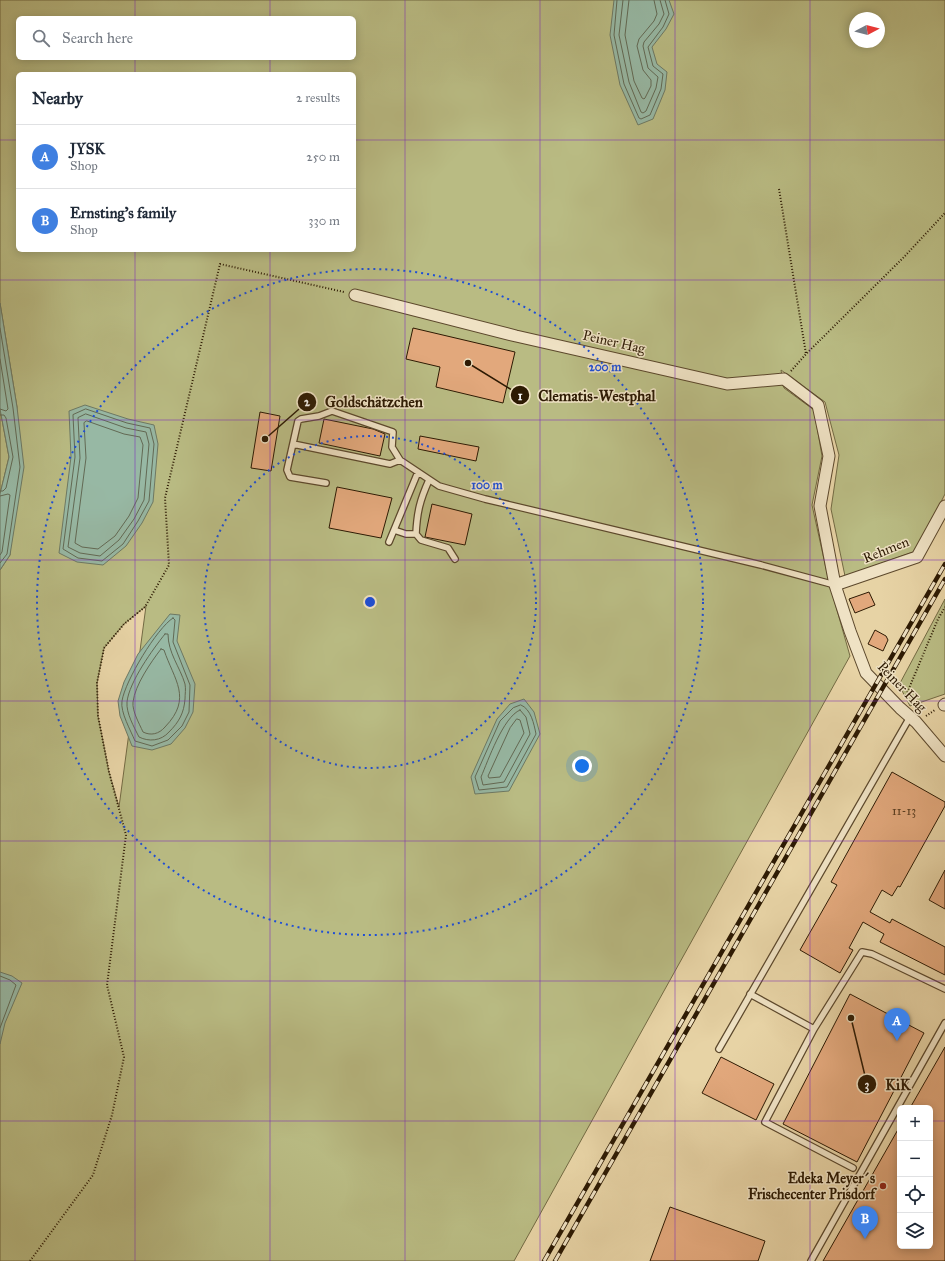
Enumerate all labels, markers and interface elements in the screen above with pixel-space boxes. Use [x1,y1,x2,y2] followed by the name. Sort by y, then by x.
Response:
[849,12,885,48] north arrow
[16,16,356,60] search box
[30,27,52,49] icon: search
[62,29,133,47] text: Search here
[32,88,83,109] text: Nearby
[296,90,340,106] text: 2 results
[70,140,105,158] text: JYSK
[41,149,49,165] text: A
[306,149,340,165] text: 250 m
[70,158,98,174] text: Shop
[70,204,176,222] text: Ernsting's family
[41,213,49,229] text: B
[308,213,340,229] text: 330 m
[70,222,98,238] text: Shop
[581,327,647,358] street label: Peiner Hag
[589,360,622,374] text: 200 m
[510,382,663,409] callout: Clematis-Westphal
[538,387,657,406] text: Clematis-Westphal
[297,389,430,416] callout: Goldschätzchen
[518,389,523,403] text: 1
[325,393,424,411] text: Goldschätzchen
[304,395,311,409] text: 2
[471,478,504,492] text: 100 m
[860,533,912,567] street label: Rehmen
[363,595,377,609] centre of rings
[874,658,931,716] street label: Peiner Hag
[572,756,592,776] your location
[892,804,916,818] house number: 11-13
[884,1008,910,1041] pin: A
[857,1071,919,1098] callout: KiK
[885,1076,912,1094] text: KiK
[865,1078,870,1093] text: 3
[897,1105,933,1249] map controls
[897,1105,933,1141] button: +
[897,1141,933,1177] button: −
[748,1170,877,1203] place label: Edeka Meyer´s Frischecenter Prisdorf
[897,1177,933,1213] button: locate
[878,1181,888,1191] marker: Edeka Meyer´s Frischecenter Prisdorf
[852,1206,878,1239] pin: B
[897,1213,933,1249] button: layers

